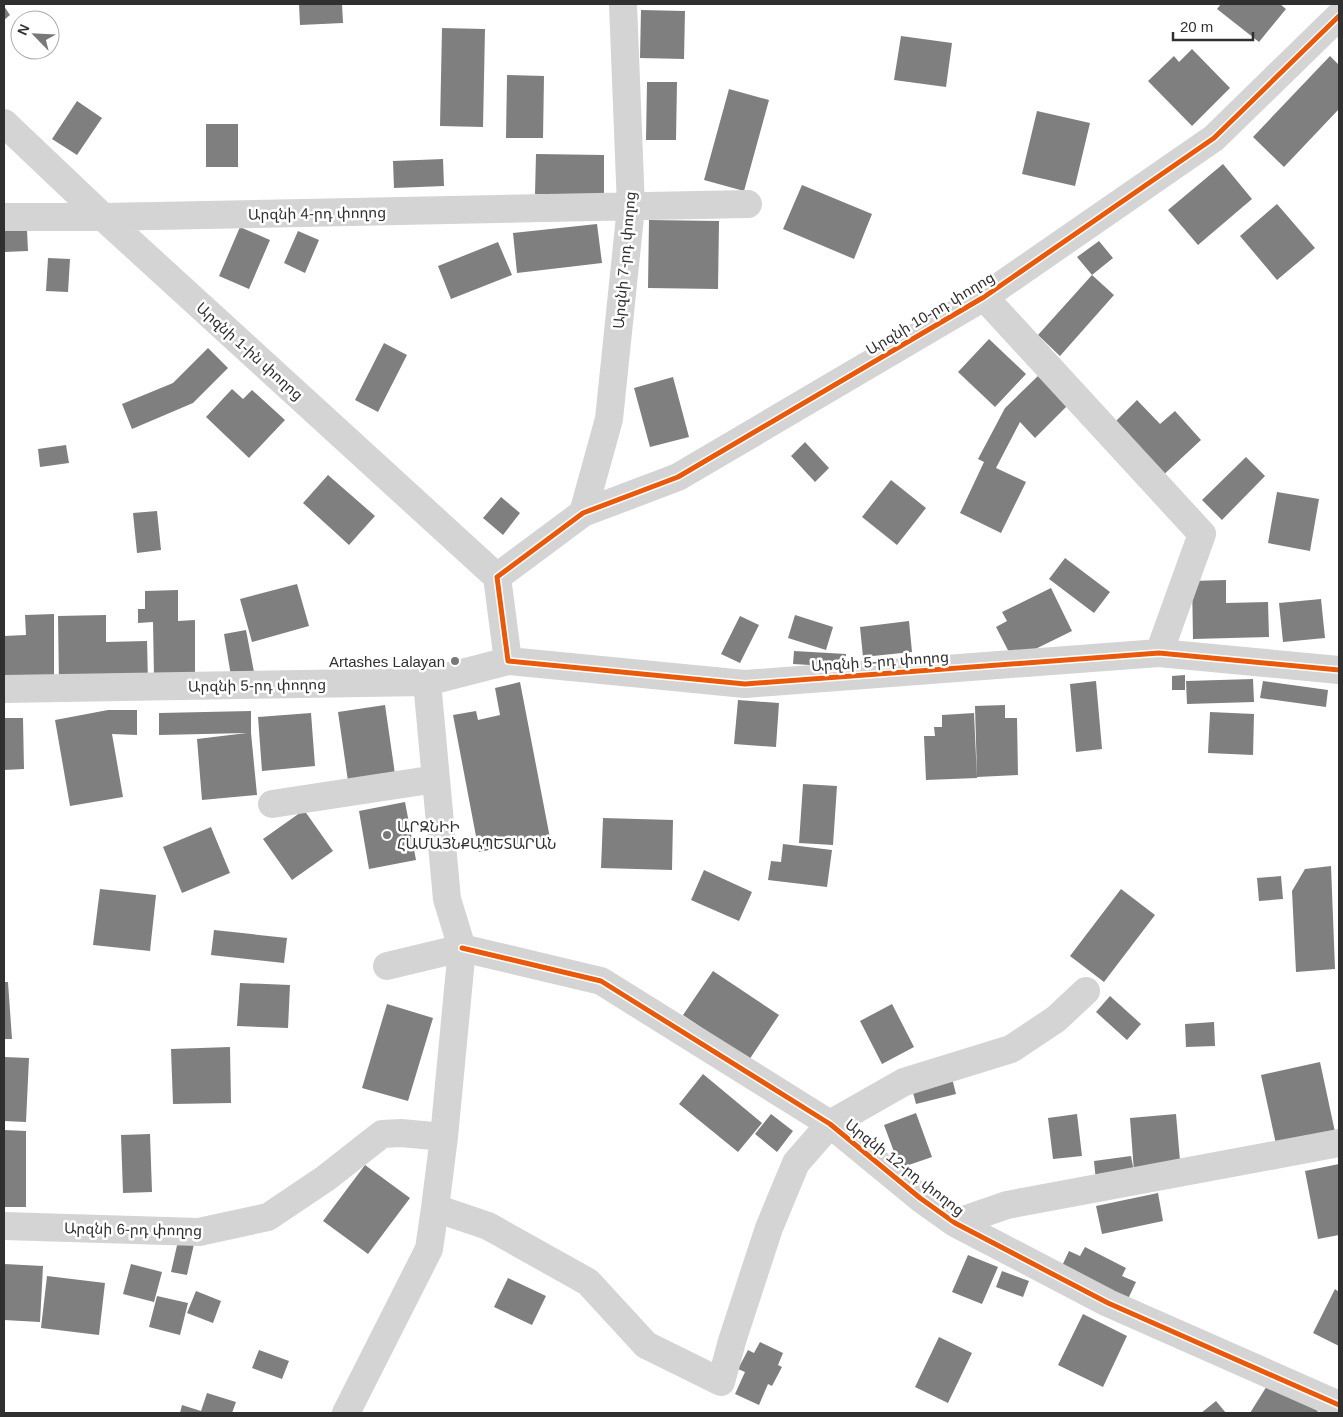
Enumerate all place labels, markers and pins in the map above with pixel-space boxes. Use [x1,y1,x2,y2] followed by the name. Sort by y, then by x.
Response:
[329,653,445,670] place label: Artashes Lalayan
[449,655,461,667] marker: Artashes Lalayan
[397,818,556,852] place label: ԱՐԶՆԻԻ ՀԱՄԱՅՆՔԱՊԵՏԱՐԱՆ
[381,829,393,841] marker: ԱՐԶՆԻԻ ՀԱՄԱՅՆՔԱՊԵՏԱՐԱՆ

